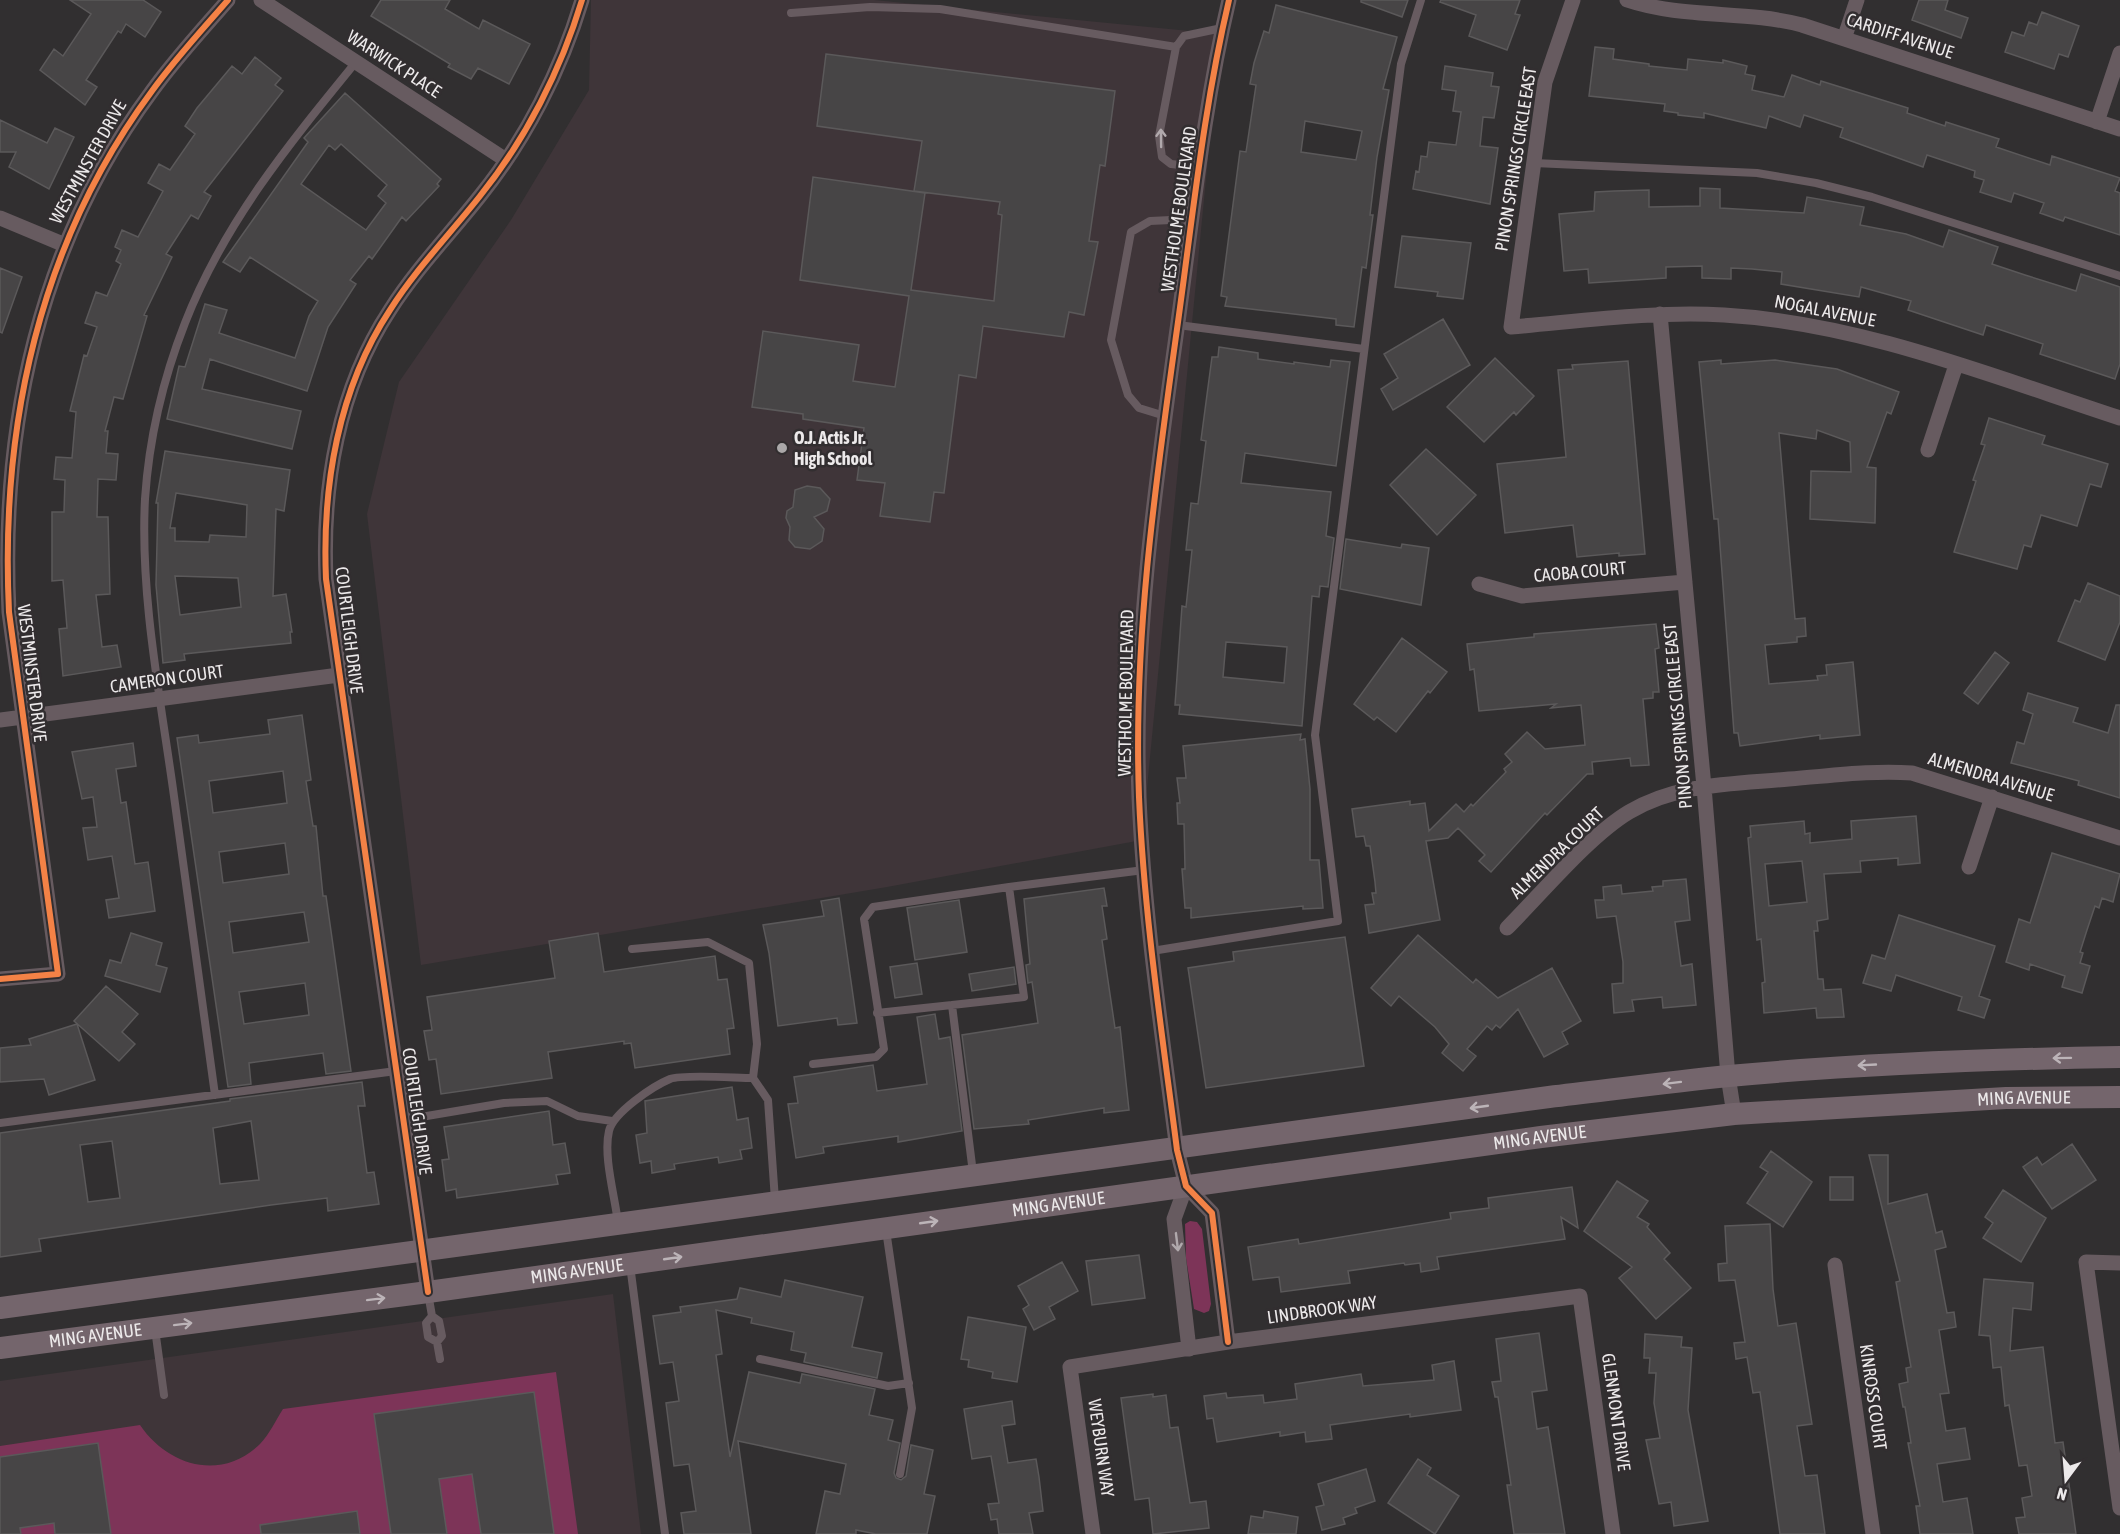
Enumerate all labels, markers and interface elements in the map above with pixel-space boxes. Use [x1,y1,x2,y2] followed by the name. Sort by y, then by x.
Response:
[1844,8,1957,63] street label: CARDIFF AVENUE
[343,25,445,102] street label: WARWICK PLACE
[1491,65,1540,253] street label: PINON SPRINGS CIRCLE EAST
[45,96,130,227] street label: WESTMINSTER DRIVE
[1156,125,1201,293] street label: WESTHOLME BOULEVARD
[1155,129,1167,149] one-way arrow
[1773,290,1878,331] street label: NOGAL AVENUE
[794,427,872,469] place label: O.J. Actis Jr. High School
[775,441,789,455] marker: O.J. Actis Jr. High School
[1533,557,1627,586] street label: CAOBA COURT
[331,565,368,695] street label: COURTLEIGH DRIVE
[14,603,51,743] street label: WESTMINSTER DRIVE
[1114,609,1137,777] street label: WESTHOLME BOULEVARD
[1659,622,1696,810] street label: PINON SPRINGS CIRCLE EAST
[109,660,225,697] street label: CAMERON COURT
[1926,747,2057,806] street label: ALMENDRA AVENUE
[1505,803,1608,903] street label: ALMENDRA COURT
[398,1046,437,1176] street label: COURTLEIGH DRIVE
[2052,1052,2072,1064] one-way arrow
[1857,1060,1877,1071] one-way arrow
[1663,1078,1683,1089] one-way arrow
[1977,1086,2071,1110] street label: MING AVENUE
[1470,1102,1489,1113] one-way arrow
[1492,1121,1587,1154] street label: MING AVENUE
[1011,1187,1106,1221] street label: MING AVENUE
[919,1217,938,1228] one-way arrow
[1171,1232,1182,1252] one-way arrow
[663,1252,683,1263] one-way arrow
[529,1254,625,1288] street label: MING AVENUE
[1266,1291,1378,1328] street label: LINDBROOK WAY
[366,1293,386,1304] one-way arrow
[48,1319,143,1352] street label: MING AVENUE
[173,1319,192,1330] one-way arrow
[1856,1343,1891,1451] street label: KINROSS COURT
[1598,1352,1635,1472] street label: GLENMONT DRIVE
[1084,1398,1119,1498] street label: WEYBURN WAY
[2036,1450,2096,1510] north arrow
[2055,1484,2069,1504] text: N

